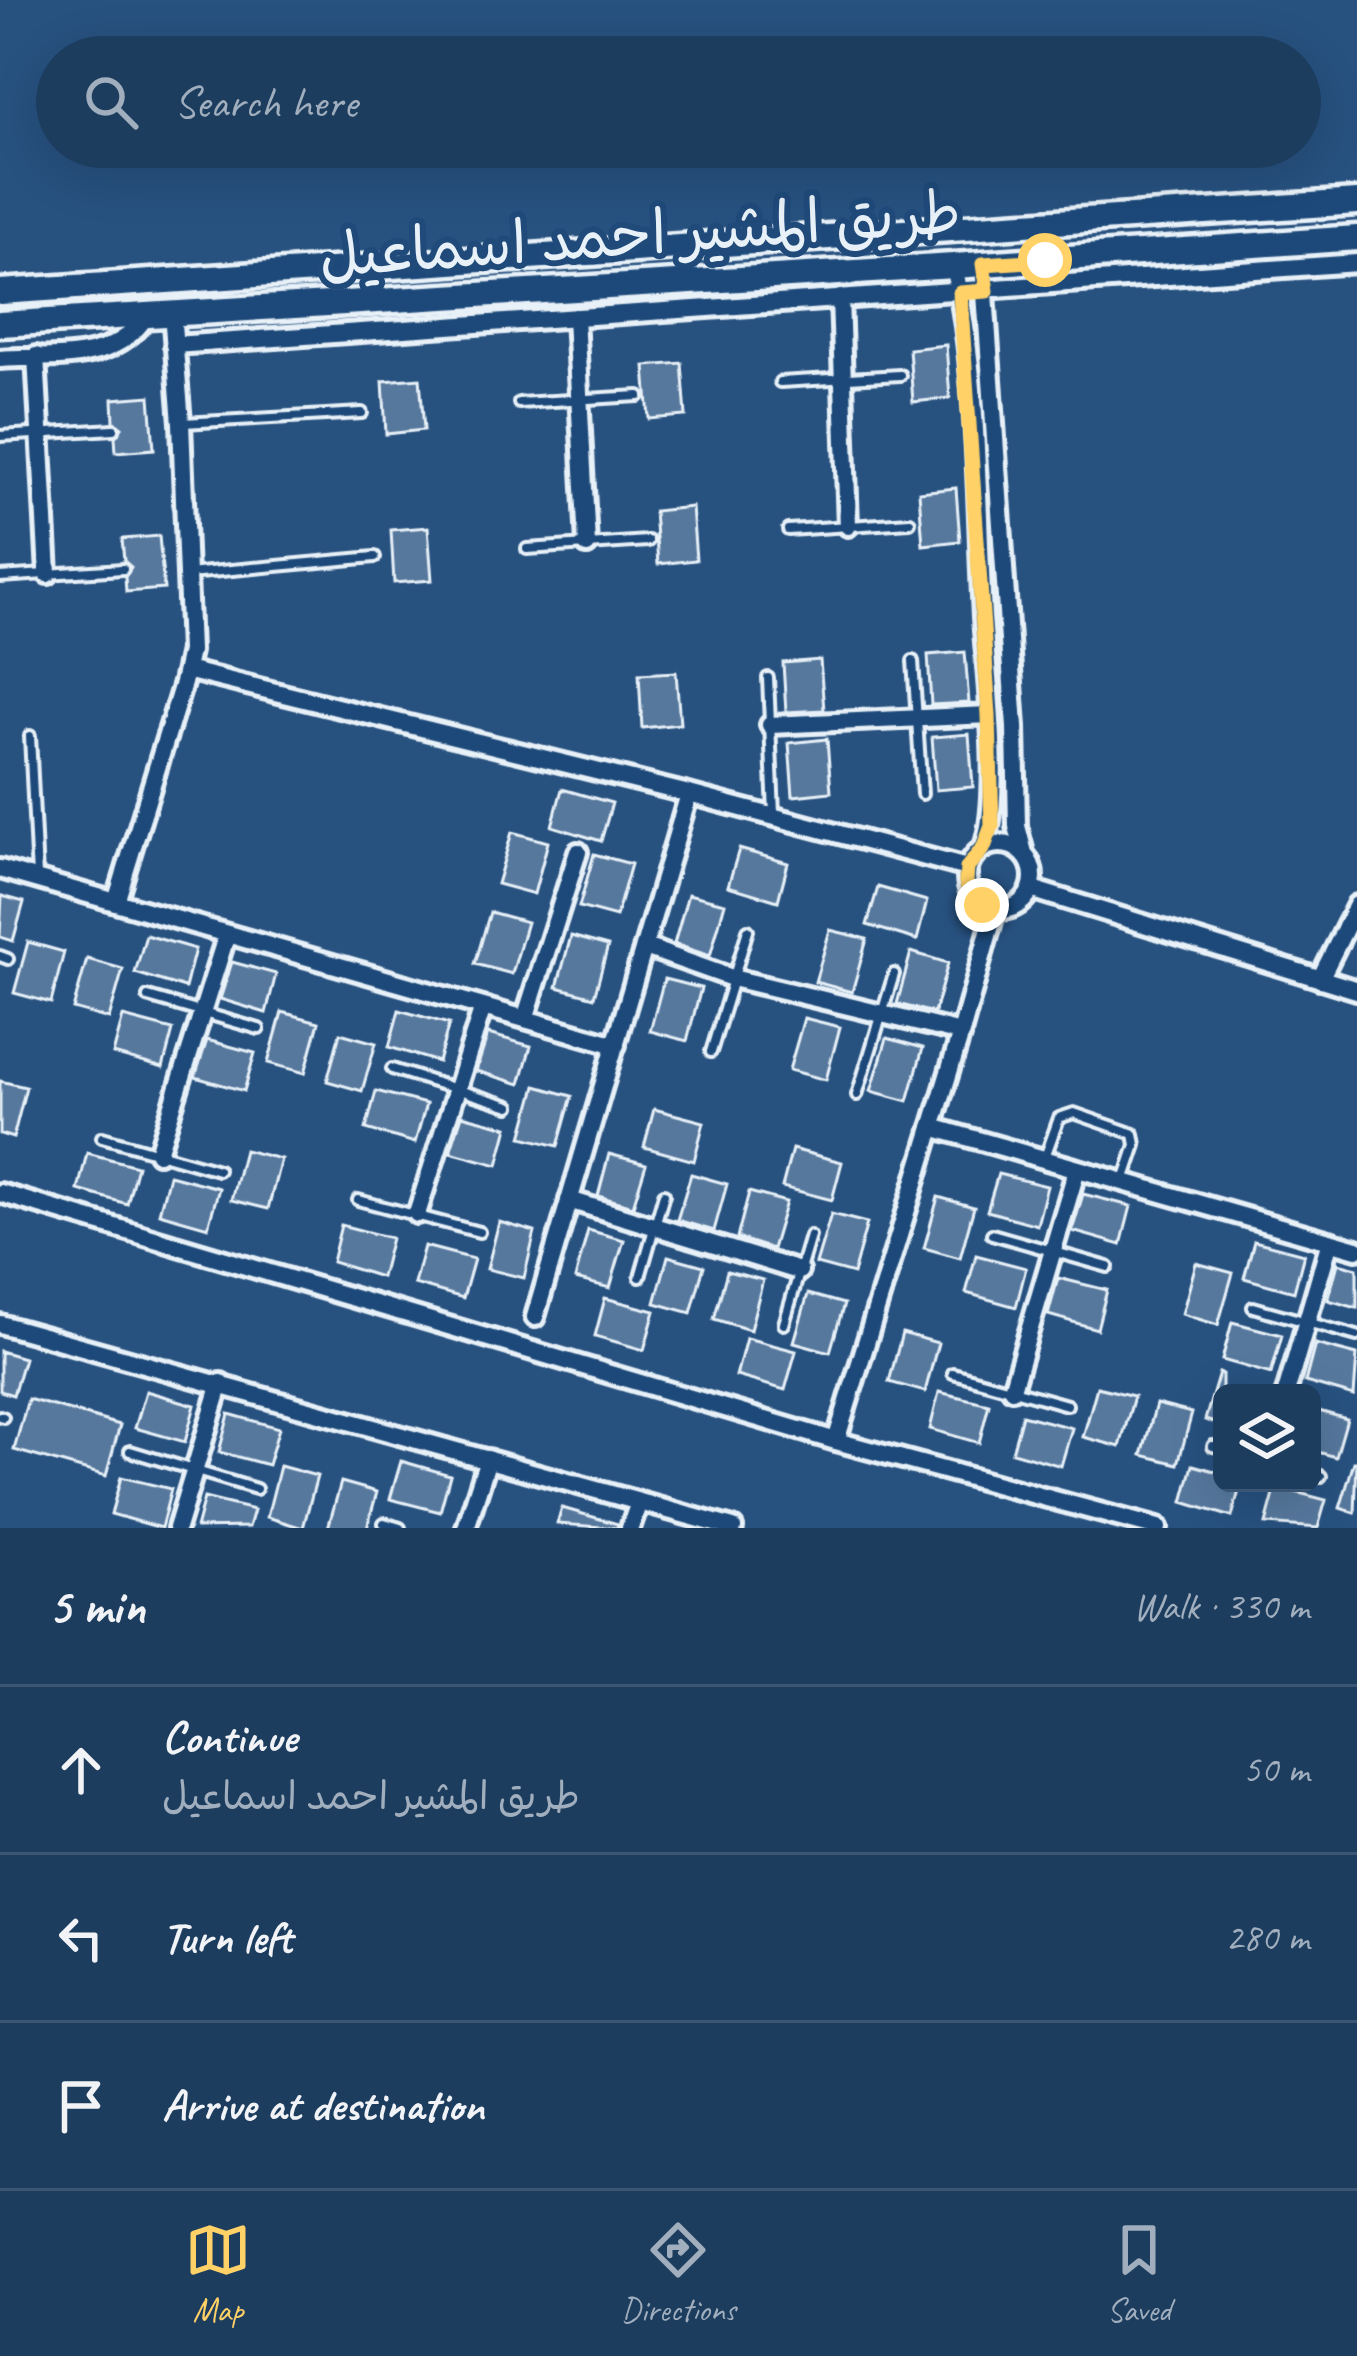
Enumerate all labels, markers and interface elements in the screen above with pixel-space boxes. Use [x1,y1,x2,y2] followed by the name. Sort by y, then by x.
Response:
[36,36,1321,168] search box
[78,69,144,135] icon: search
[174,74,357,131] text: Search here
[317,174,963,294] street label: طريق المشير احمد اسماعيل
[1018,233,1072,287] route start
[955,878,1009,932] route end
[1213,1384,1321,1492] map controls
[1213,1384,1321,1492] button: layers
[48,1574,145,1638] text: 5 min
[1133,1582,1309,1631] text: Walk · 330 m
[162,1709,296,1766] text: Continue
[48,1737,114,1803] icon: ahead
[1243,1745,1309,1794] text: 50 m
[162,1772,580,1821] text: طريق المشير احمد اسماعيل
[48,1905,114,1971] icon: left
[162,1909,292,1966] text: Turn left
[1225,1913,1309,1962] text: 280 m
[48,2073,114,2139] icon: arrive
[162,2077,484,2134] text: Arrive at destination
[185,2217,251,2331] tab: Map
[621,2217,736,2331] tab: Directions
[1106,2217,1172,2331] tab: Saved

